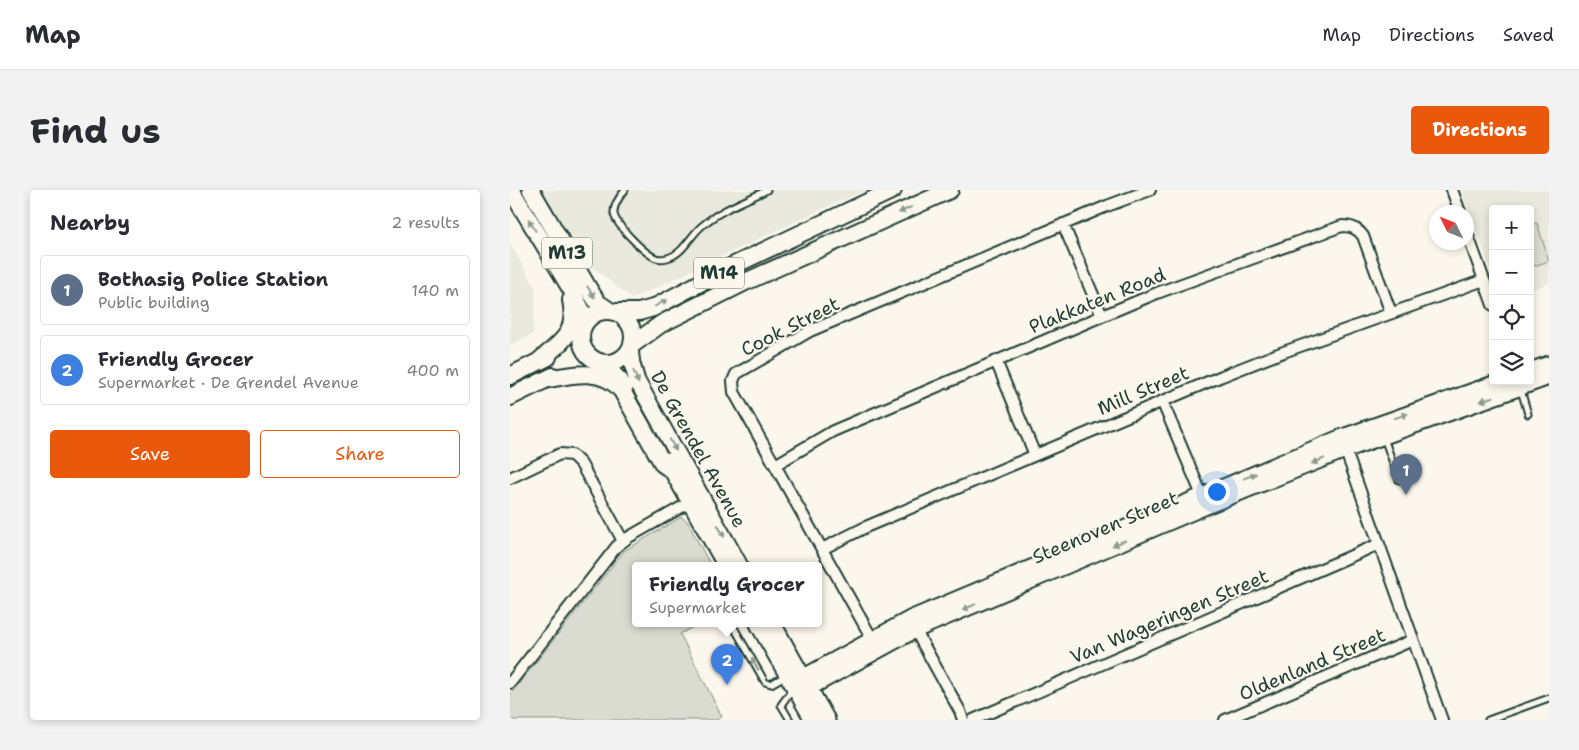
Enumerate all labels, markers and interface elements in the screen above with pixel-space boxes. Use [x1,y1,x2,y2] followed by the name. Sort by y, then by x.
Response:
[25,19,81,51] text: Map
[1323,23,1361,47] text: Map
[1389,23,1475,47] text: Directions
[1503,23,1554,47] text: Saved
[1411,106,1549,154] button: Directions
[30,107,161,154] text: Find us
[1429,205,1474,250] north arrow
[1489,205,1534,385] map controls
[1489,205,1534,250] button: +
[898,206,912,214] one-way arrow
[50,209,130,237] text: Nearby
[391,212,460,233] text: 2 results
[528,219,537,232] one-way arrow
[542,238,592,268] road number: M13
[1489,250,1534,295] button: −
[694,258,744,289] road number: M14
[1025,262,1169,339] street label: Plakkaten Road
[98,267,328,292] text: Bothasig Police Station
[63,280,71,301] text: 1
[412,280,459,301] text: 140 m
[586,286,596,299] one-way arrow
[737,291,844,362] street label: Cook Street
[98,292,210,313] text: Public building
[1489,295,1534,340] button: locate
[654,299,669,307] one-way arrow
[1489,340,1534,385] button: layers
[98,347,254,372] text: Friendly Grocer
[61,360,73,381] text: 2
[406,360,459,381] text: 400 m
[1094,360,1193,421] street label: Mill Street
[645,366,752,532] street label: De Grendel Avenue
[633,370,641,384] one-way arrow
[98,372,359,393] text: Supermarket · De Grendel Avenue
[1479,396,1494,403] one-way arrow
[1394,412,1409,419] one-way arrow
[50,430,250,478] button: Save
[260,430,460,478] button: Share
[669,438,677,453] one-way arrow
[1390,454,1422,495] pin: 1
[1310,457,1325,465] one-way arrow
[1243,471,1257,479] one-way arrow
[1204,479,1230,505] your location
[1028,485,1182,570] street label: Steenoven Street
[716,524,725,538] one-way arrow
[1112,539,1126,547] one-way arrow
[632,562,822,627] popup
[1066,563,1272,670] street label: Van Wageringen Street
[649,572,805,597] text: Friendly Grocer
[649,597,747,618] text: Supermarket
[962,603,976,611] one-way arrow
[1235,622,1389,707] street label: Oldenland Street
[711,644,743,685] pin: 2
[750,657,759,671] one-way arrow

